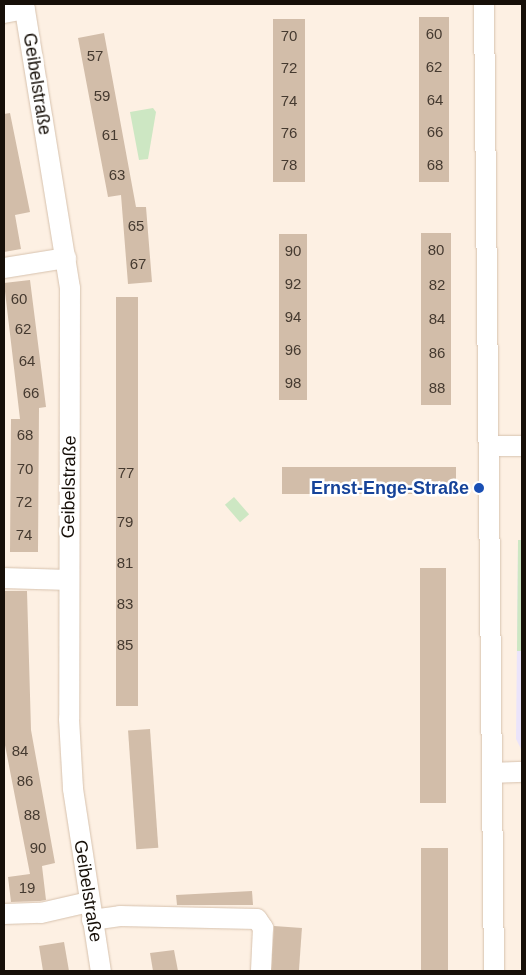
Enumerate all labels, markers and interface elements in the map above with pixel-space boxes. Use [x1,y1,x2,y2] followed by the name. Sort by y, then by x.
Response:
[426,25,442,43] house number: 60
[281,27,297,45] house number: 70
[18,31,56,137] street label: Geibelstraße
[87,47,103,65] house number: 57
[426,58,442,76] house number: 62
[281,59,297,77] house number: 72
[94,87,110,105] house number: 59
[427,91,443,109] house number: 64
[281,92,297,110] house number: 74
[427,123,443,141] house number: 66
[281,124,297,142] house number: 76
[102,126,118,144] house number: 61
[281,156,297,174] house number: 78
[427,156,443,174] house number: 68
[109,166,125,184] house number: 63
[128,217,144,235] house number: 65
[428,241,444,259] house number: 80
[285,242,301,260] house number: 90
[130,255,146,273] house number: 67
[285,275,301,293] house number: 92
[429,276,445,294] house number: 82
[11,290,27,308] house number: 60
[285,308,301,326] house number: 94
[429,310,445,328] house number: 84
[15,320,31,338] house number: 62
[285,341,301,359] house number: 96
[429,344,445,362] house number: 86
[19,352,35,370] house number: 64
[285,374,301,392] house number: 98
[429,379,445,397] house number: 88
[23,384,39,402] house number: 66
[17,426,33,444] house number: 68
[57,435,81,539] street label: Geibelstraße
[17,460,33,478] house number: 70
[118,464,134,482] house number: 77
[311,477,469,499] place label: Ernst-Enge-Straße
[473,482,485,494] marker: Ernst-Enge-Straße
[16,493,32,511] house number: 72
[117,513,133,531] house number: 79
[16,526,32,544] house number: 74
[117,554,133,572] house number: 81
[117,595,133,613] house number: 83
[117,636,133,654] house number: 85
[12,742,28,760] house number: 84
[17,772,33,790] house number: 86
[24,806,40,824] house number: 88
[69,838,107,944] street label: Geibelstraße
[30,839,46,857] house number: 90
[19,879,35,897] house number: 19

